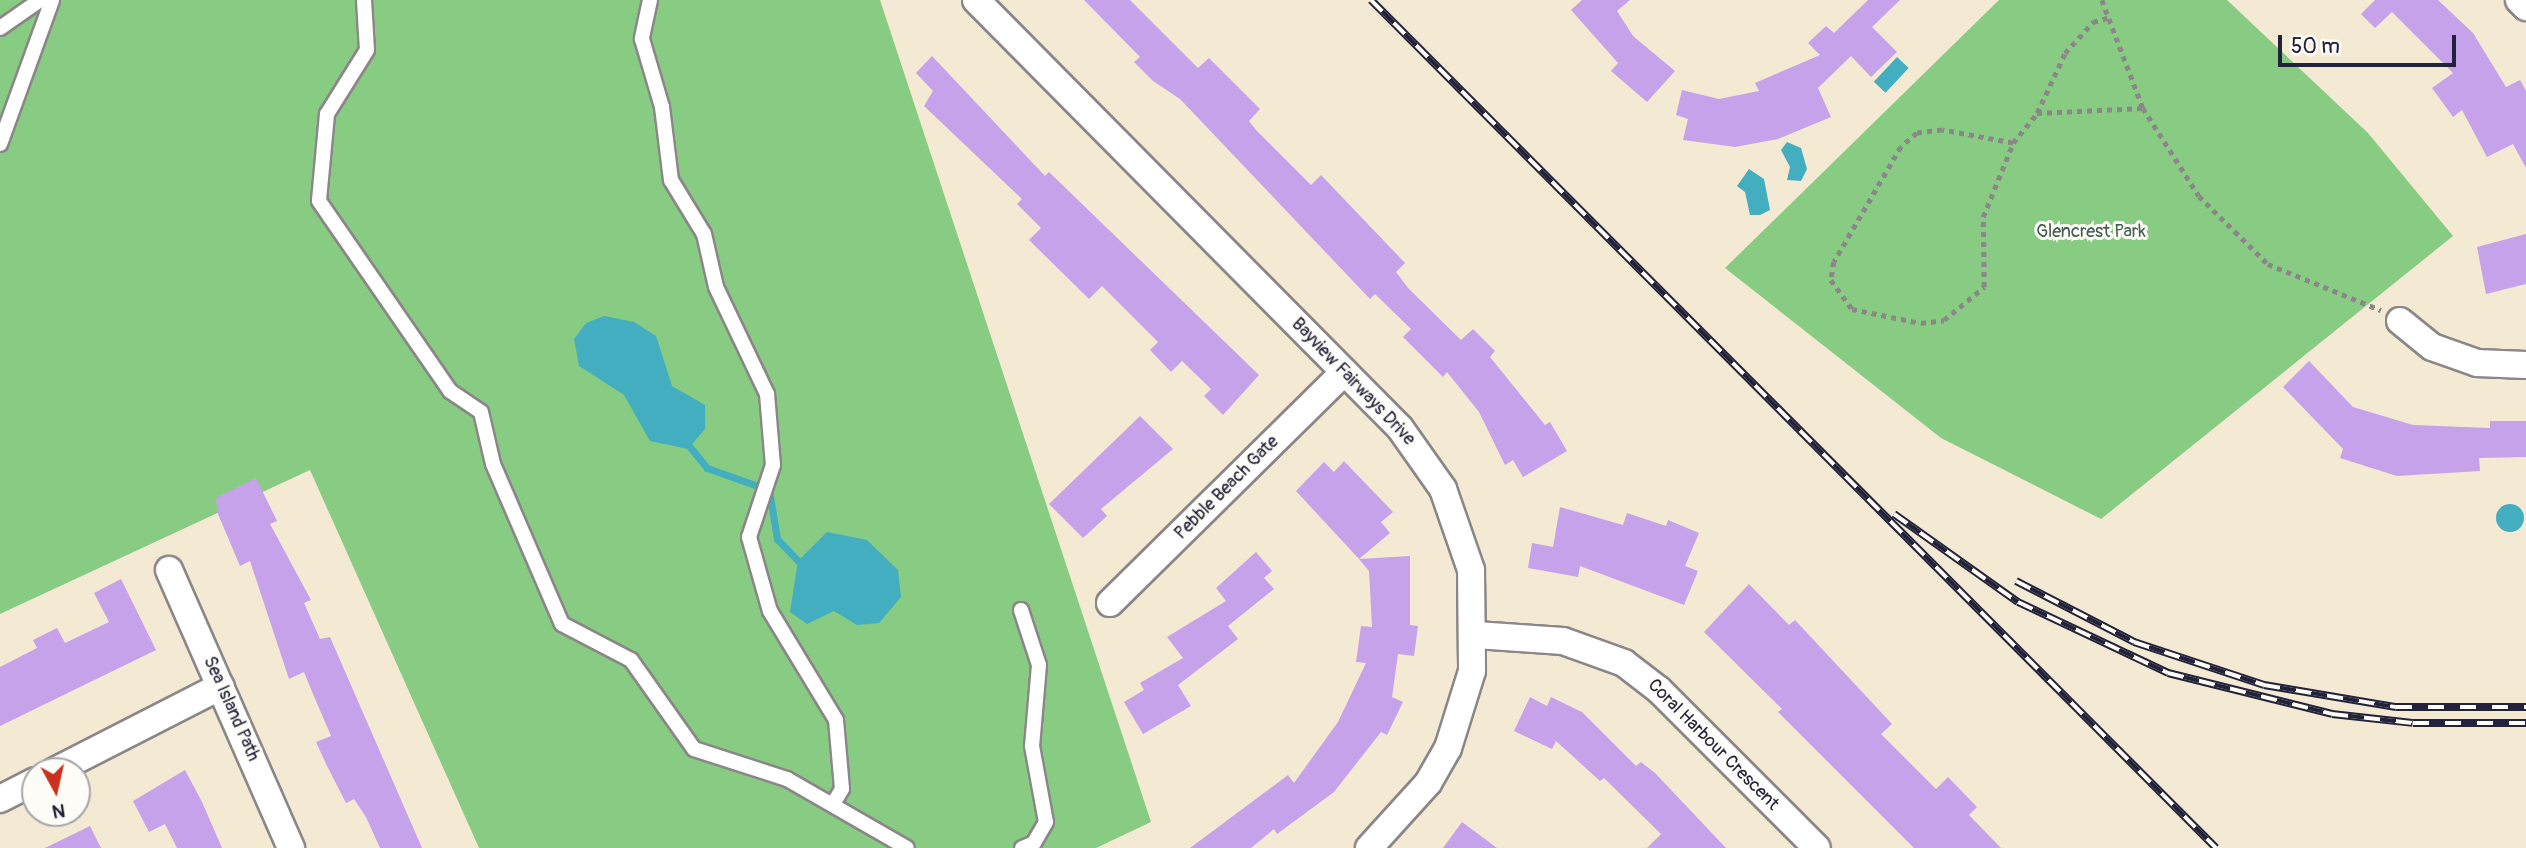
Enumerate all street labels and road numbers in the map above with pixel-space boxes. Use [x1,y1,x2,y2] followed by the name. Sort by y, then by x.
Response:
[1287,314,1419,450] street label: Bayview Fairways Drive
[1170,431,1284,545] street label: Pebble Beach Gate
[198,653,264,765] street label: Sea Island Path
[1643,675,1783,815] street label: Coral Harbour Crescent

